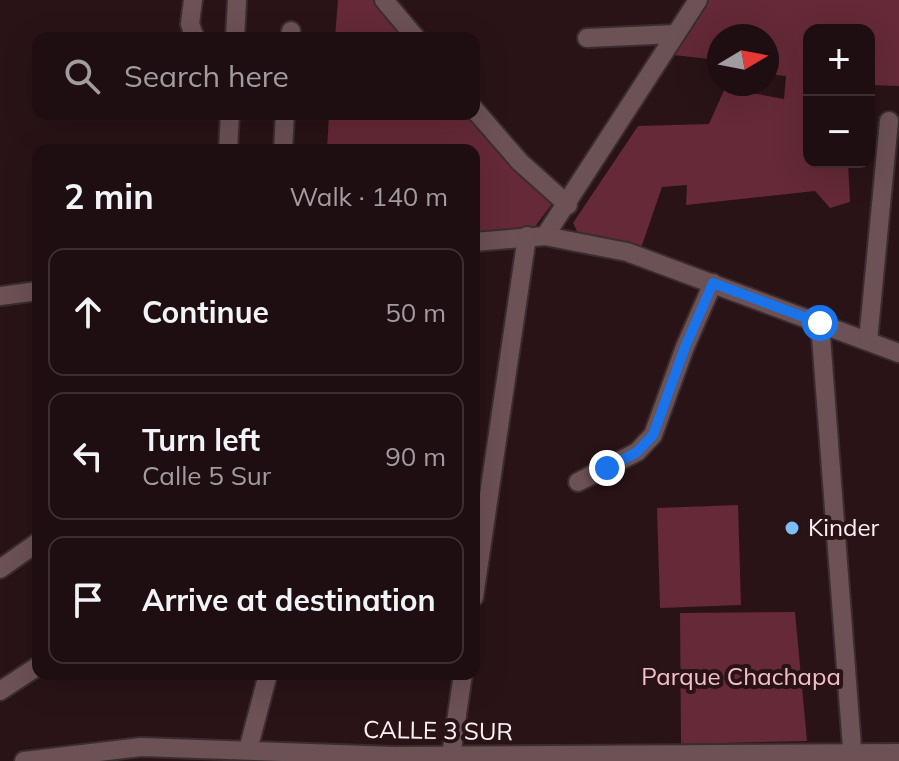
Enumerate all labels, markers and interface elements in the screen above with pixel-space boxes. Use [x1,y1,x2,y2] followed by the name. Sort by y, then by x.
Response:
[707,24,779,96] north arrow
[803,24,875,168] map controls
[803,24,875,96] button: +
[32,32,480,120] search box
[60,54,104,98] icon: search
[124,57,289,95] text: Search here
[803,96,875,168] button: −
[64,175,154,218] text: 2 min
[289,180,448,213] text: Walk · 140 m
[66,290,110,334] icon: ahead
[142,293,269,331] text: Continue
[385,296,446,329] text: 50 m
[802,305,838,341] route start
[142,421,260,459] text: Turn left
[66,434,110,478] icon: left
[385,440,446,473] text: 90 m
[589,450,625,486] route end
[142,459,271,492] text: Calle 5 Sur
[808,512,879,542] place label: Kinder
[783,519,801,537] marker: Kinder
[66,578,110,622] icon: arrive
[142,581,436,619] text: Arrive at destination
[641,661,841,691] park label: Parque Chachapa
[363,714,513,746] street label: CALLE 3 SUR

